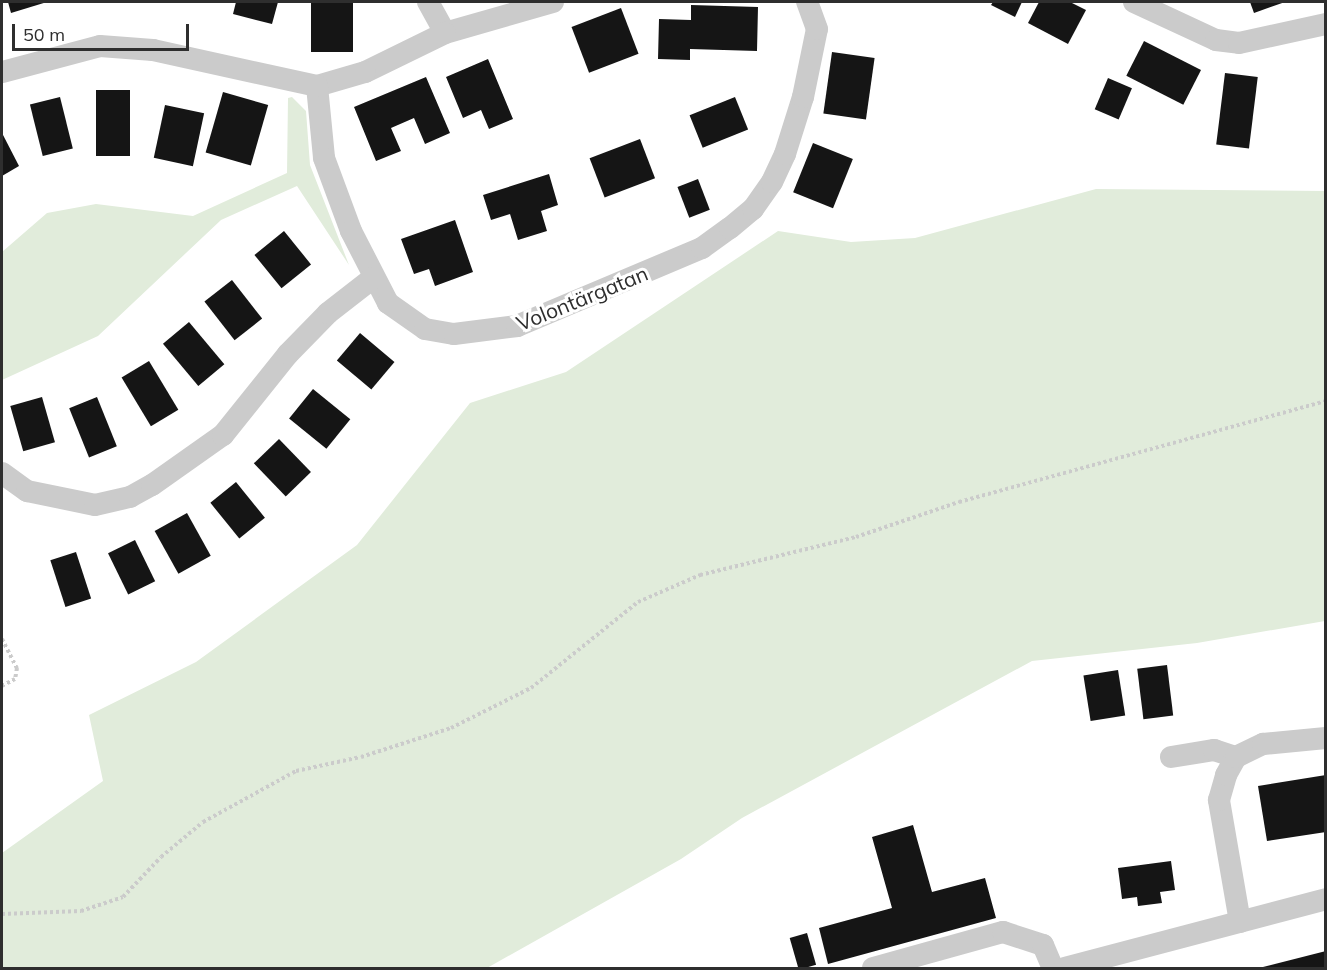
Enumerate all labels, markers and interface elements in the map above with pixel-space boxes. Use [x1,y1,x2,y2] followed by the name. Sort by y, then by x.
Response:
[15,12,192,50] scale bar
[23,23,65,46] text: 50 m
[513,260,651,336] street label: Volontärgatan

